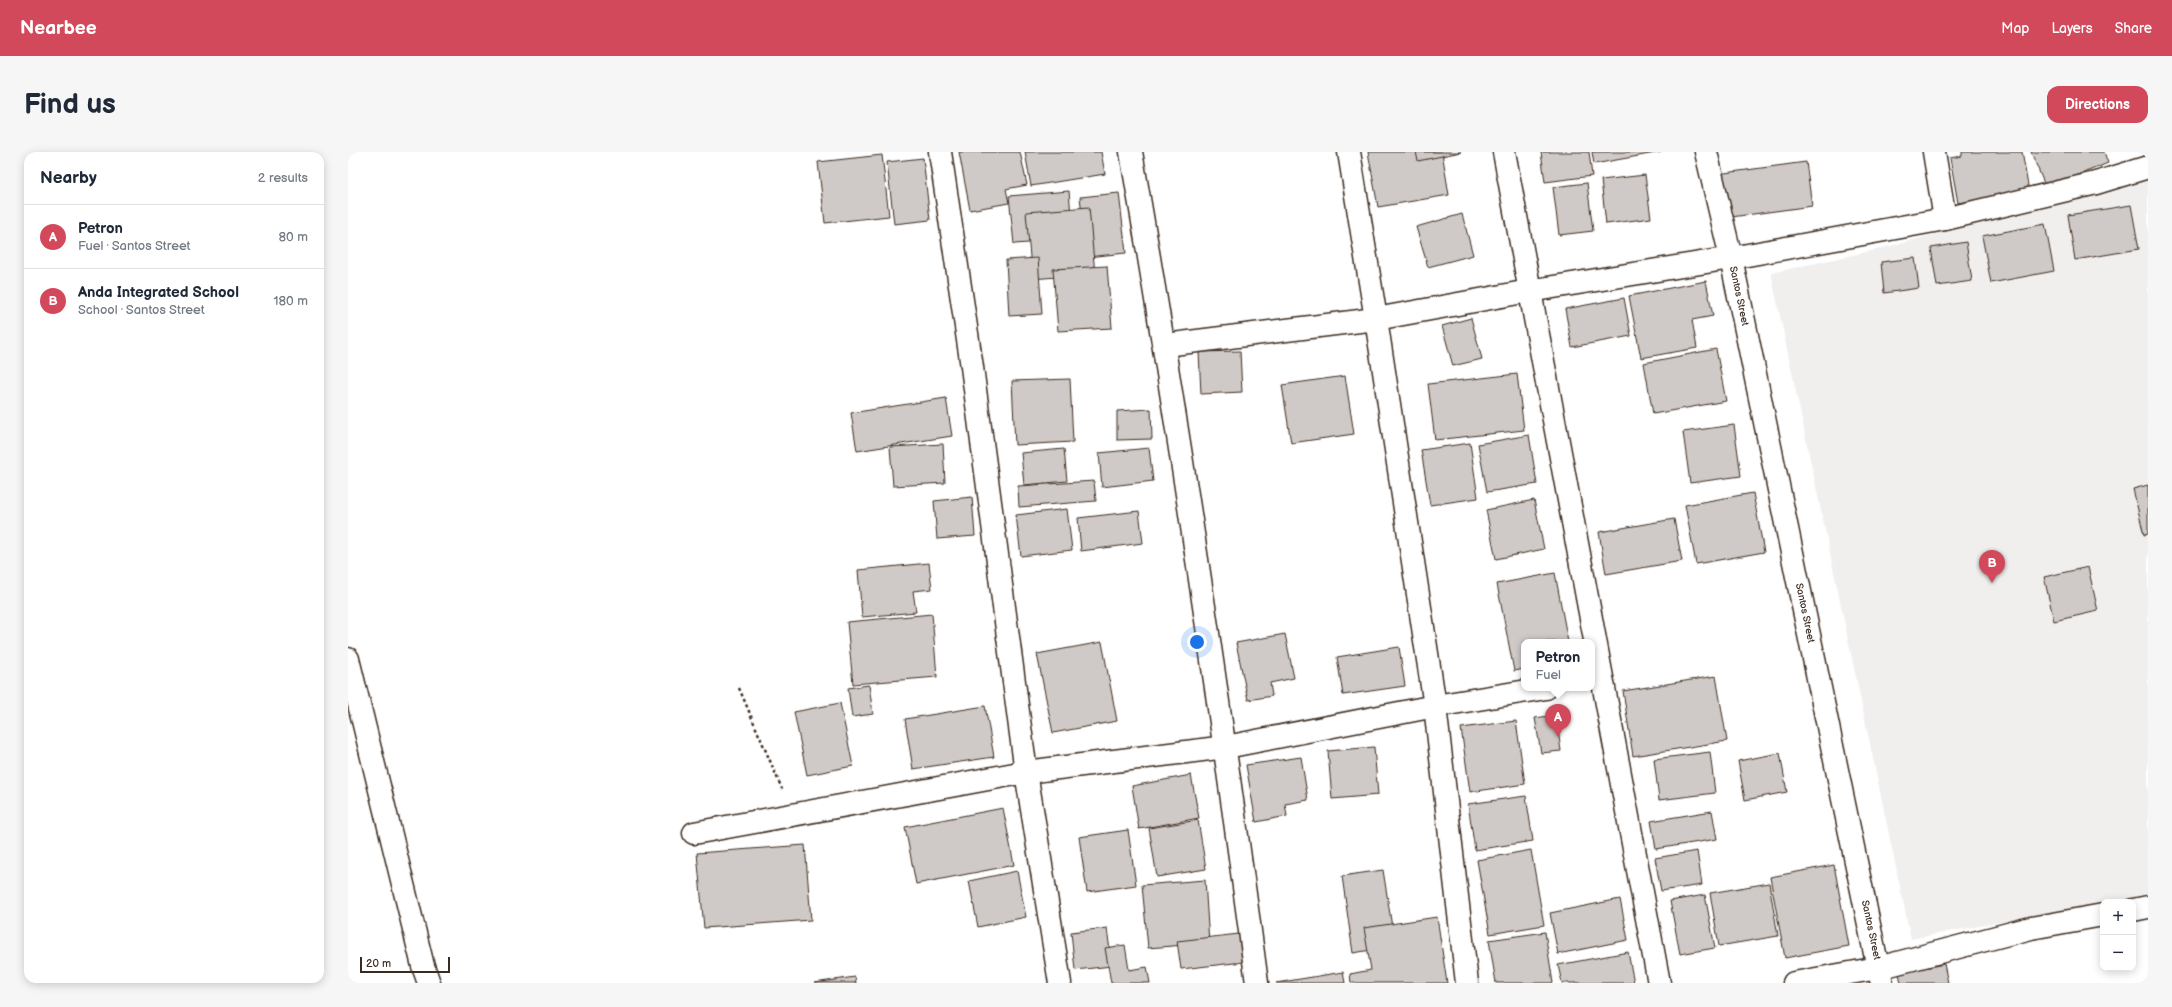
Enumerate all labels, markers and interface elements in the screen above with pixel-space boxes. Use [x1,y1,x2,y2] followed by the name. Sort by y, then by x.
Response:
[20,17,97,40] text: Nearbee
[2001,20,2029,37] text: Map
[2051,20,2093,37] text: Layers
[2115,20,2152,37] text: Share
[2047,86,2148,123] button: Directions
[24,88,116,121] text: Find us
[40,168,97,188] text: Nearby
[258,170,308,186] text: 2 results
[78,219,123,238] text: Petron
[49,229,57,245] text: A
[279,229,308,245] text: 80 m
[78,238,191,254] text: Fuel · Santos Street
[1727,265,1751,327] street label: Santos Street
[78,283,239,302] text: Anda Integrated School
[48,293,58,309] text: B
[273,293,308,309] text: 180 m
[78,302,205,318] text: School · Santos Street
[1979,550,2005,583] pin: B
[1793,582,1817,644] street label: Santos Street
[1187,632,1207,652] your location
[1521,639,1595,691] popup
[1536,648,1580,667] text: Petron
[1536,667,1561,683] text: Fuel
[1545,704,1571,737] pin: A
[1859,899,1883,961] street label: Santos Street
[2100,899,2136,971] map controls
[2100,899,2136,935] button: +
[2100,935,2136,971] button: −
[360,955,450,974] scale bar
[366,957,391,970] text: 20 m

